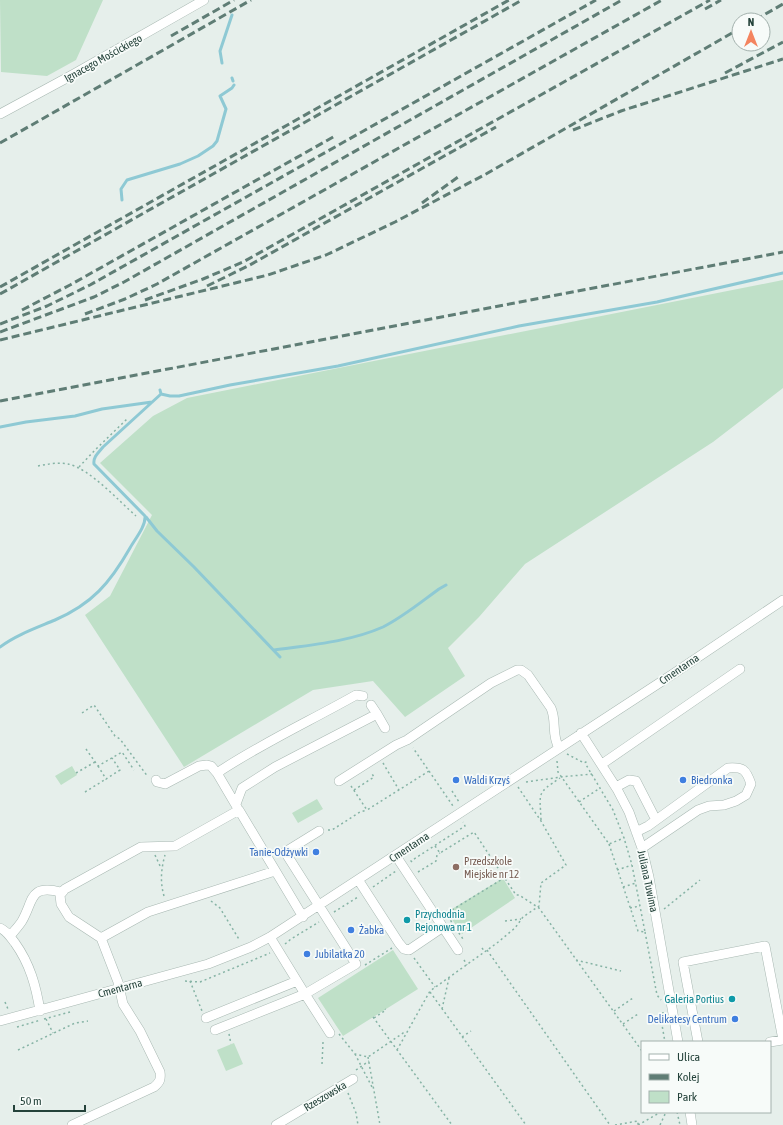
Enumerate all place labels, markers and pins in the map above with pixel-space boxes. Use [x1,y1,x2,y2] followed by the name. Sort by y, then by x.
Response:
[464,774,510,786] place label: Waldi Krzyś
[691,774,733,786] place label: Biedronka
[451,775,461,785] marker: Waldi Krzyś
[678,775,688,785] marker: Biedronka
[249,846,308,858] place label: Tanie-Odżywki
[311,847,321,857] marker: Tanie-Odżywki
[464,855,519,880] place label: Przedszkole Miejskie nr 12
[451,862,461,872] marker: Przedszkole Miejskie nr 12
[415,908,472,933] place label: Przychodnia Rejonowa nr 1
[402,915,412,925] marker: Przychodnia Rejonowa nr 1
[359,924,384,936] place label: Żabka
[346,925,356,935] marker: Żabka
[315,948,365,960] place label: Jubilatka 20
[302,949,312,959] marker: Jubilatka 20
[664,993,724,1005] place label: Galeria Portius
[727,994,737,1004] marker: Galeria Portius
[648,1013,727,1025] place label: Delikatesy Centrum
[730,1014,740,1024] marker: Delikatesy Centrum

